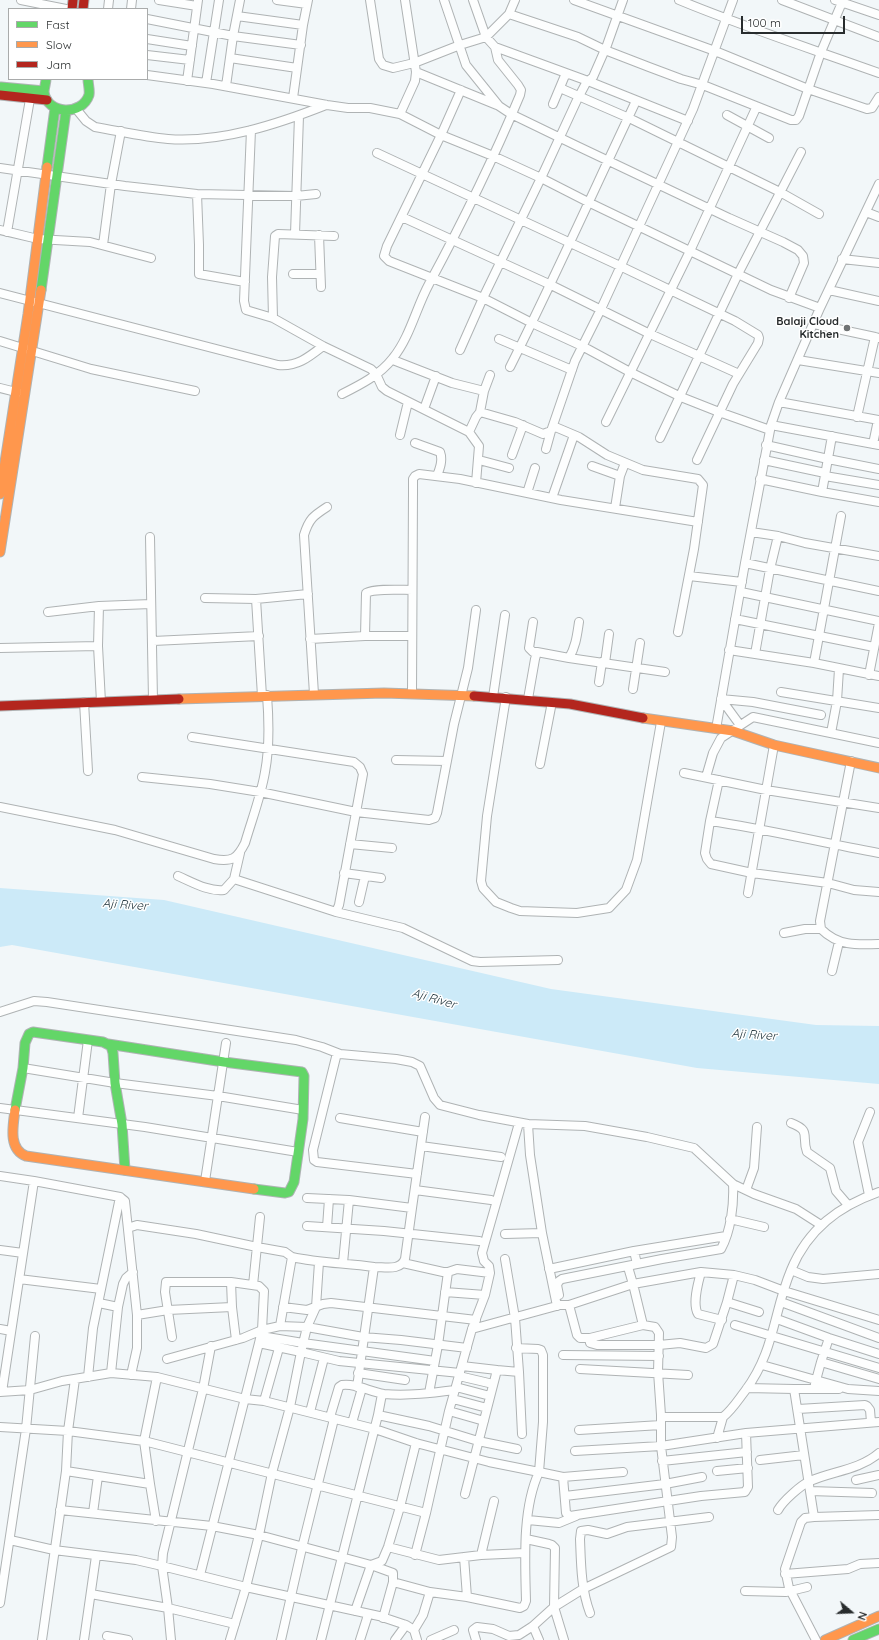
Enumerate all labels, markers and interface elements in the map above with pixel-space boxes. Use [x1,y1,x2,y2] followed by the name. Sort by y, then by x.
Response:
[8,8,148,80] legend
[743,8,847,34] scale bar
[748,15,781,30] text: 100 m
[46,17,70,32] text: Fast
[46,37,72,52] text: Slow
[46,57,71,72] text: Jam
[776,315,839,341] place label: Balaji Cloud Kitchen
[842,323,852,333] marker: Balaji Cloud Kitchen
[102,896,148,914] water label: Aji River
[410,986,458,1012] water label: Aji River
[731,1026,777,1044] water label: Aji River
[831,1592,871,1632] north arrow
[854,1610,870,1622] text: N

